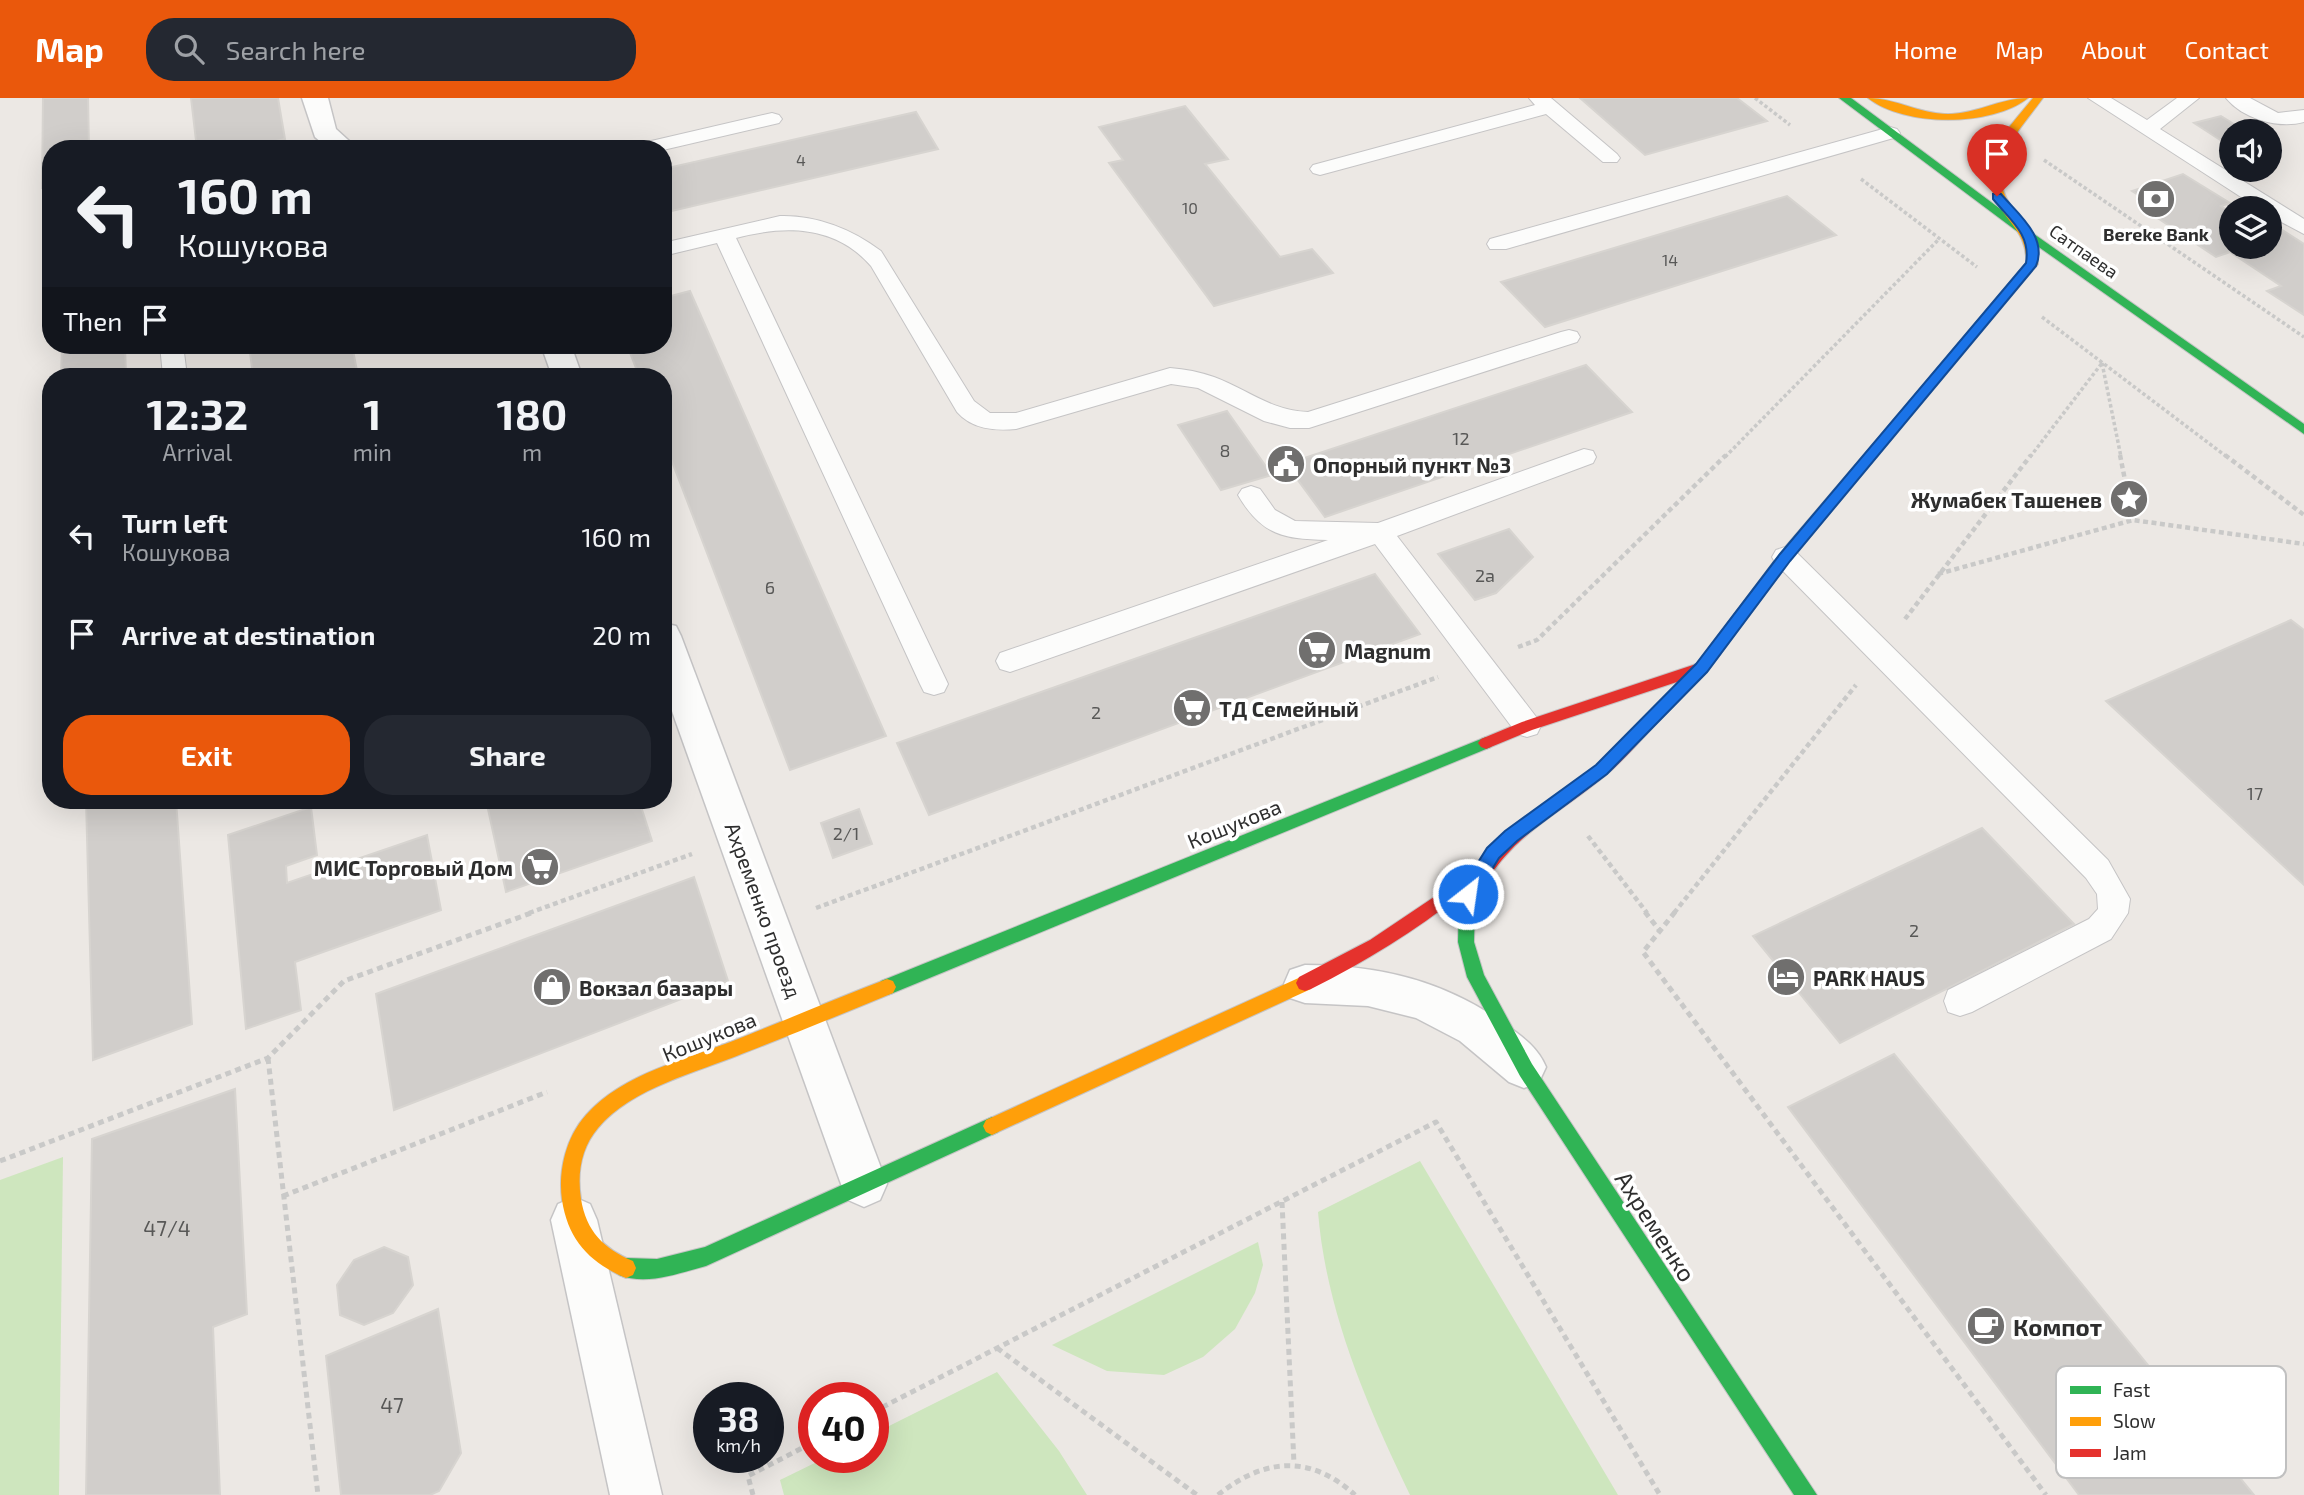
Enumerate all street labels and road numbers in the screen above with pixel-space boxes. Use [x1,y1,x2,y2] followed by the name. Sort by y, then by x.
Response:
[2045,219,2123,283] street label: Сатпаева
[1183,793,1285,854] street label: Кошукова
[721,819,807,1001] street label: Ахременко проезд
[658,1006,760,1067] street label: Кошукова
[1610,1165,1702,1287] street label: Ахременко

